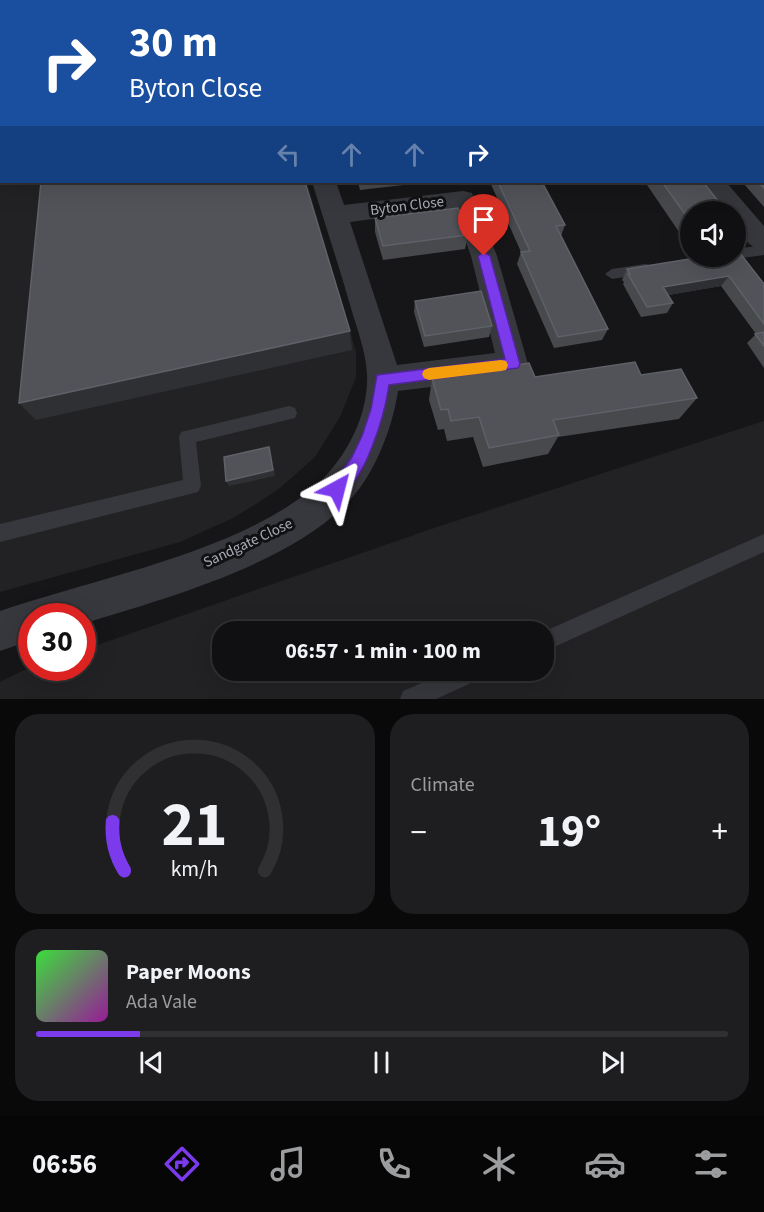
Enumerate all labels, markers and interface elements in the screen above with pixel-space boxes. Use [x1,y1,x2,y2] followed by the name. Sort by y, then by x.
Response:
[129,13,218,73] text: 30 m
[30,24,108,102] icon: right
[129,69,262,108] text: Byton Close
[272,138,305,171] icon: left
[335,138,368,171] icon: ahead
[398,138,431,171] icon: ahead
[461,138,494,171] icon: right
[369,191,445,221] street label: Byton Close
[458,194,509,256] pin
[680,201,746,267] map controls
[680,201,746,267] button: sound
[467,203,500,236] icon: arrive
[305,457,369,521] position arrow
[200,513,296,573] street label: Sandgate Close
[18,603,96,681] speed limit sign: 30
[285,635,481,667] text: 06:57 · 1 min · 100 m
[411,771,475,799] text: Climate
[162,781,228,870] text: 21
[537,800,601,864] text: 19°
[411,809,427,856] text: −
[712,809,728,856] text: +
[171,854,219,885] text: km/h
[126,956,251,988] text: Paper Moons
[126,988,197,1016] text: Ada Vale
[135,1046,168,1079] icon: previous
[365,1046,398,1079] icon: pause
[596,1046,629,1079] icon: next
[161,1143,203,1185] icon: directions
[267,1143,309,1185] icon: music
[373,1143,415,1185] icon: phone
[478,1143,520,1185] icon: climate
[584,1143,626,1185] icon: car
[690,1143,732,1185] icon: filters
[32,1145,97,1184] text: 06:56

